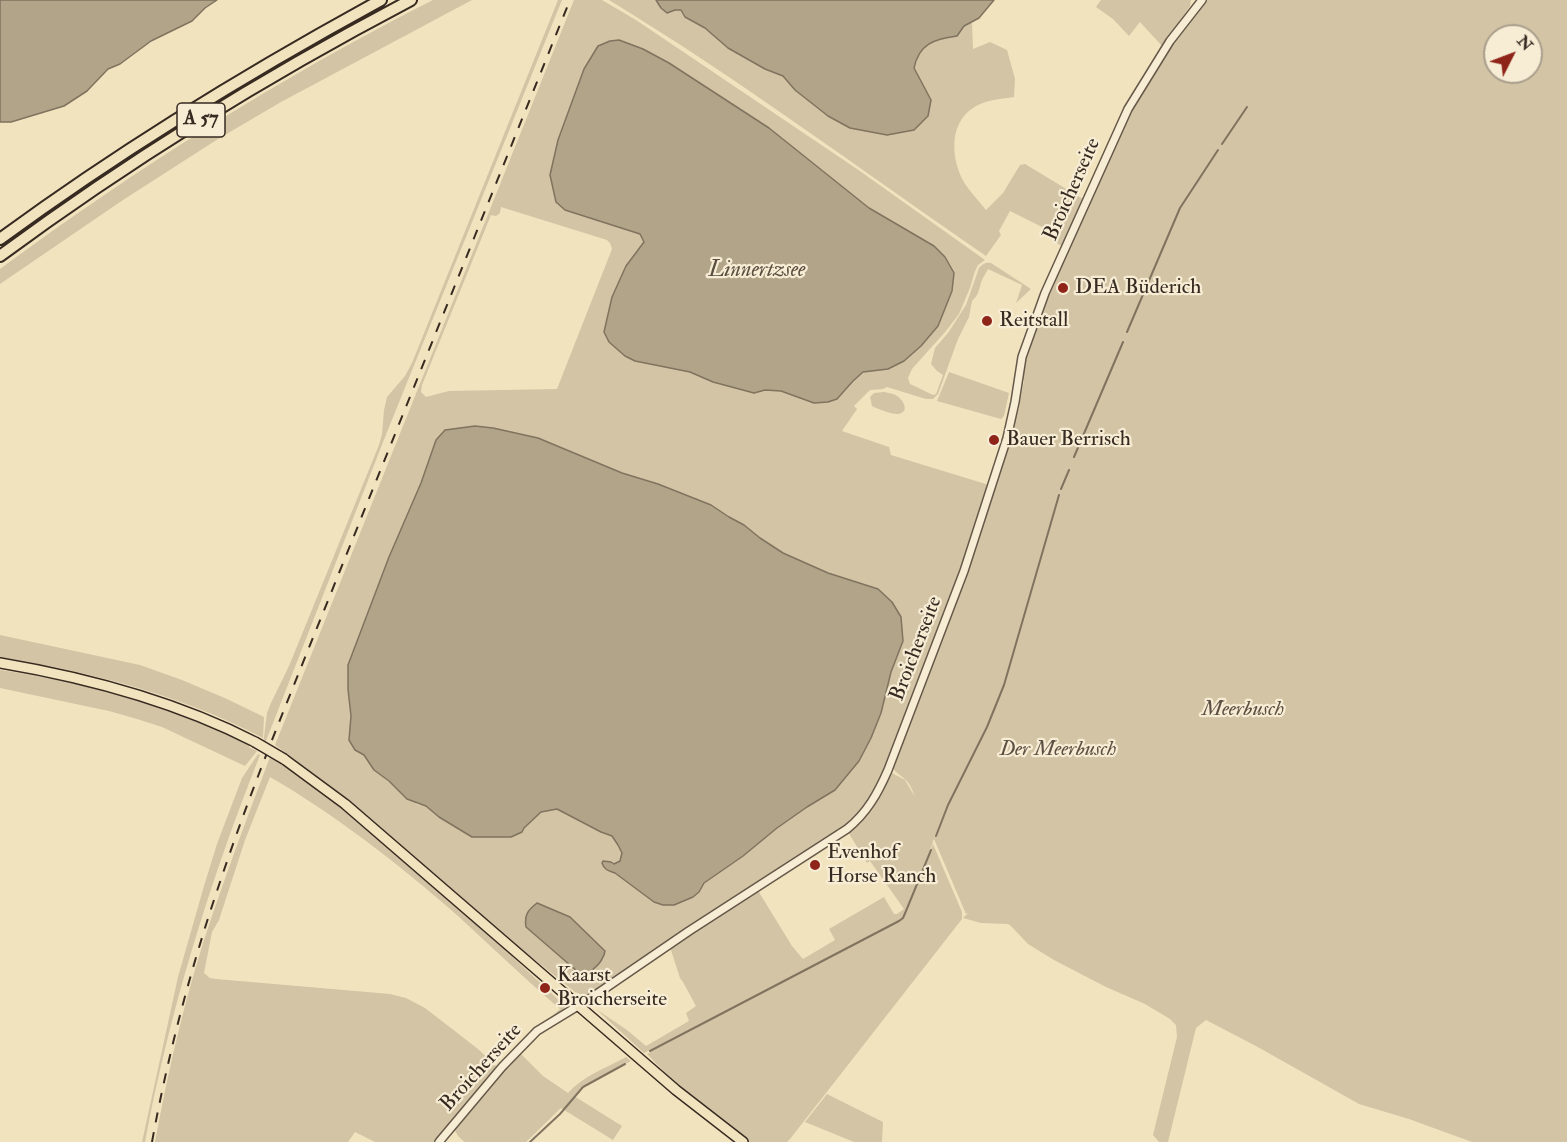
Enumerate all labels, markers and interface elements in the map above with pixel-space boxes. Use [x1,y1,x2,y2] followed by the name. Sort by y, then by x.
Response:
[1483,24,1543,84] north arrow
[1513,31,1537,55] text: N
[177,103,225,137] road number: A 57
[1039,135,1107,245] street label: Broicherseite
[709,258,805,284] water label: Linnertzsee
[1075,275,1201,301] place label: DEA Büderich
[1056,281,1070,295] marker: DEA Büderich
[999,308,1068,334] place label: Reitstall
[980,314,994,328] marker: Reitstall
[1006,427,1131,453] place label: Bauer Berrisch
[987,433,1001,447] marker: Bauer Berrisch
[886,593,948,705] street label: Broicherseite
[1202,697,1284,723] park label: Meerbusch
[1000,737,1116,763] park label: Der Meerbusch
[827,840,936,890] place label: Evenhof Horse Ranch
[808,858,822,872] marker: Evenhof Horse Ranch
[557,963,667,1013] place label: Kaarst Broicherseite
[538,981,552,995] marker: Kaarst Broicherseite
[436,1019,528,1117] street label: Broicherseite

